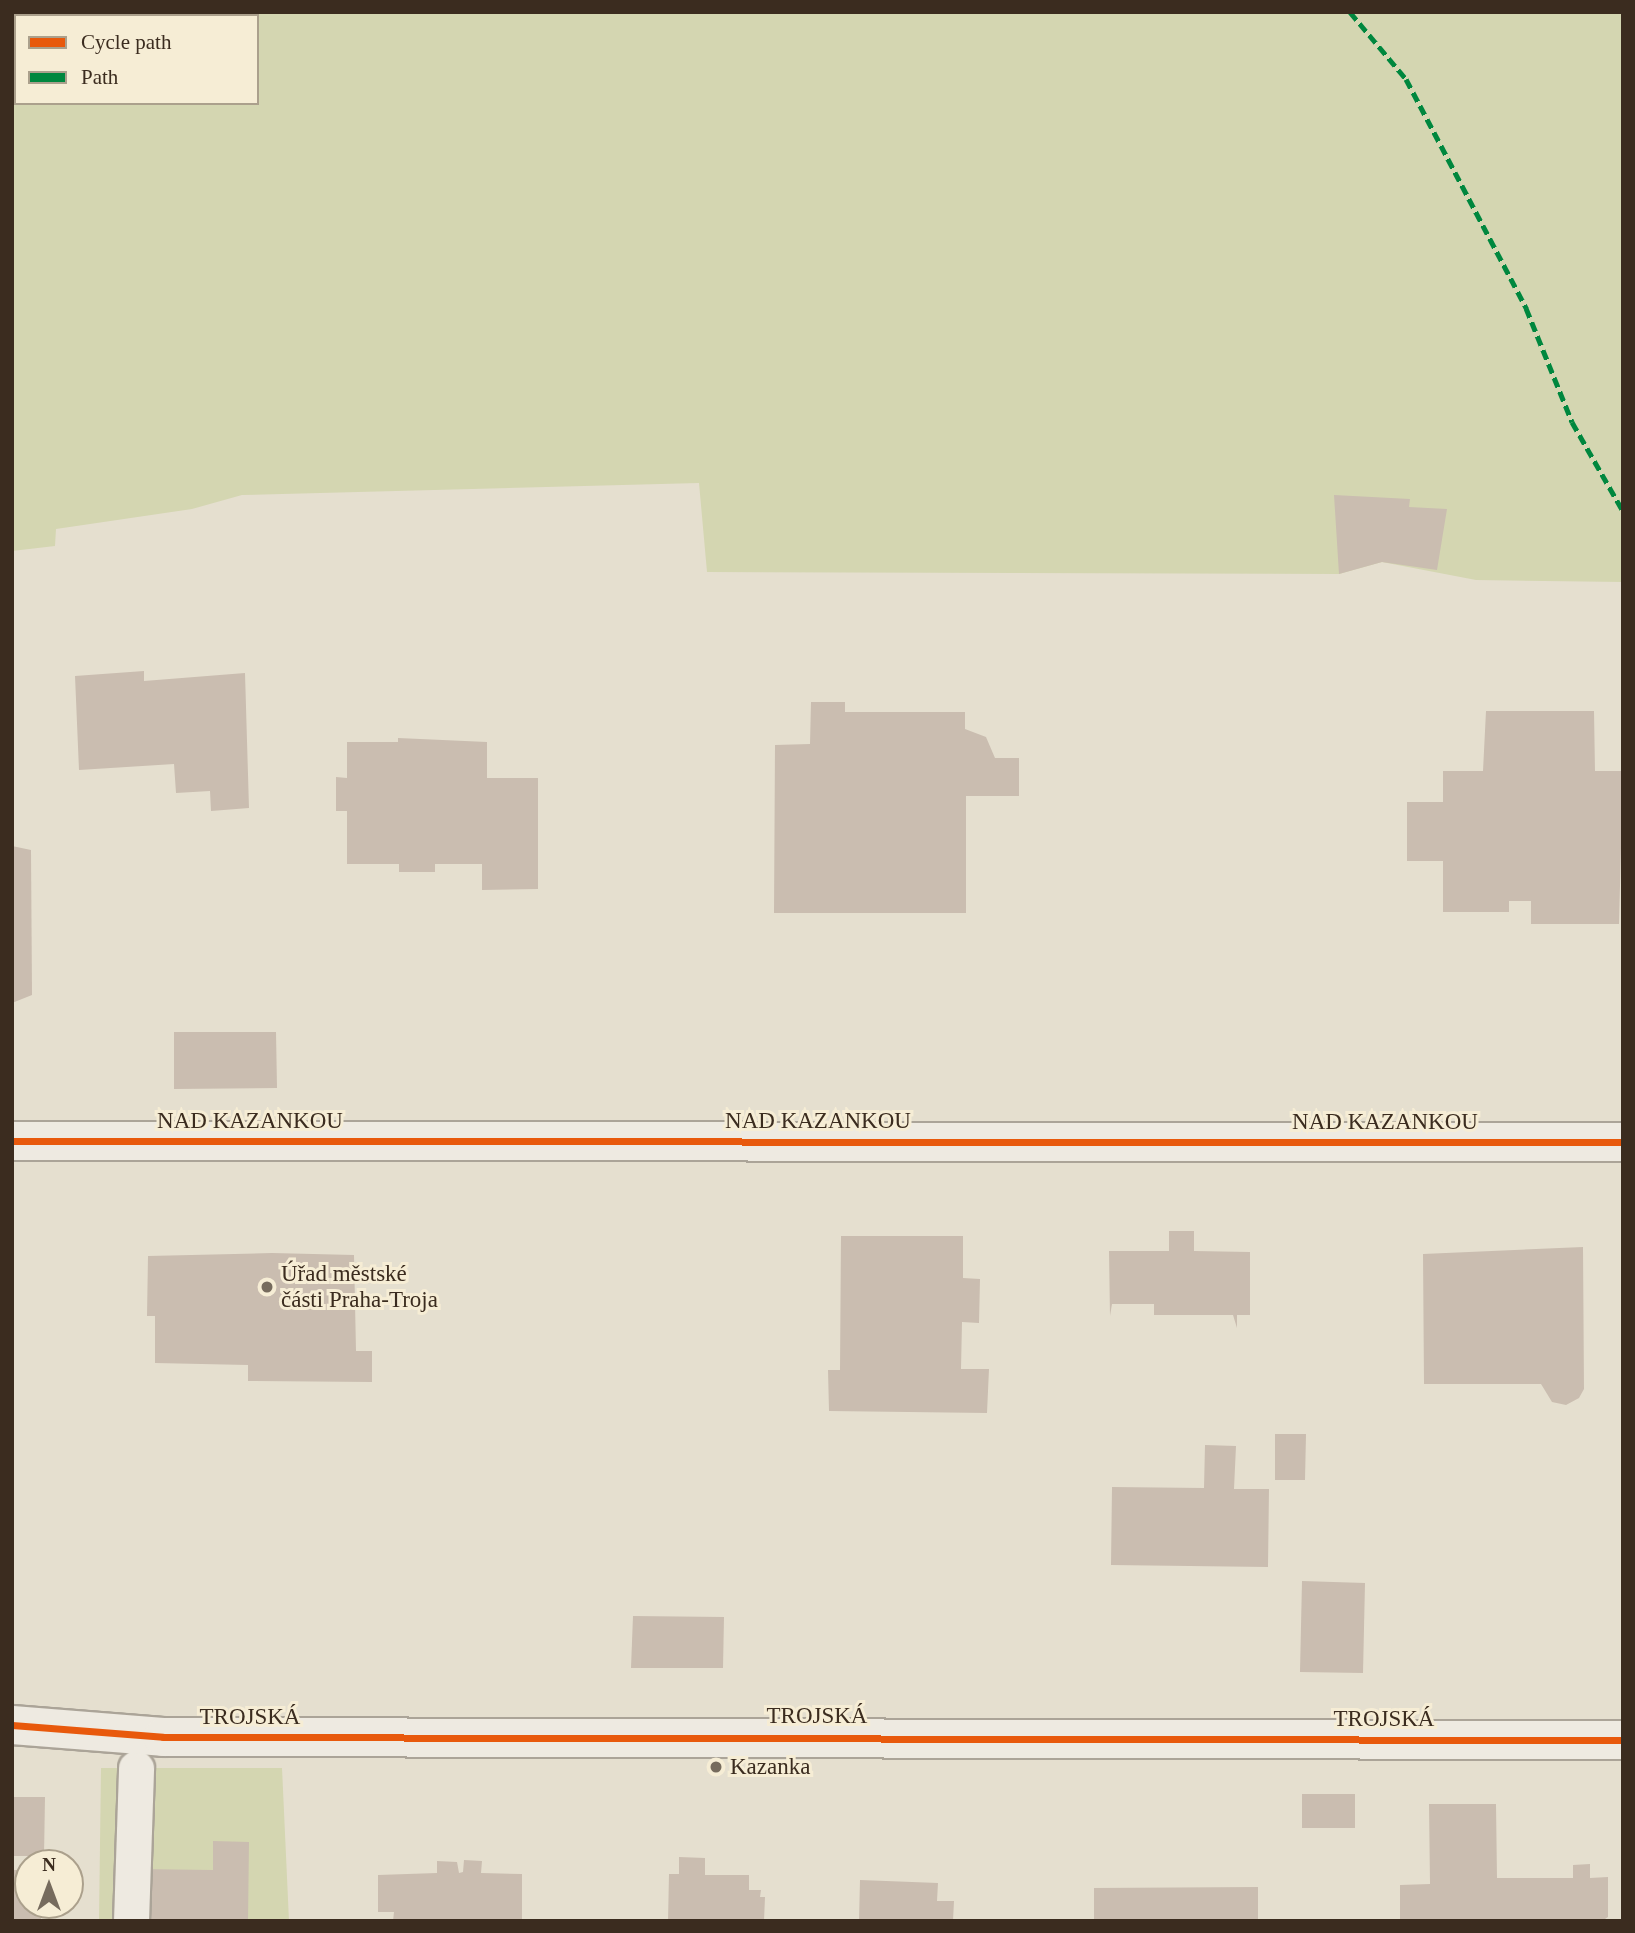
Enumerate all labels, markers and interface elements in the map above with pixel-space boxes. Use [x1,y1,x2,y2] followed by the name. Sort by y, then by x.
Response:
[14,14,259,105] legend
[81,30,171,54] text: Cycle path
[81,65,118,89] text: Path
[157,1107,343,1135] street label: NAD KAZANKOU
[725,1107,911,1135] street label: NAD KAZANKOU
[1292,1108,1478,1136] street label: NAD KAZANKOU
[281,1260,438,1314] place label: Úřad městské části Praha-Troja
[259,1279,275,1295] marker: Úřad městské části Praha-Troja
[767,1702,867,1730] street label: TROJSKÁ
[200,1703,300,1731] street label: TROJSKÁ
[1334,1705,1434,1733] street label: TROJSKÁ
[730,1753,810,1781] place label: Kazanka
[708,1759,724,1775] marker: Kazanka
[14,1849,84,1919] north arrow
[42,1854,56,1875] text: N

